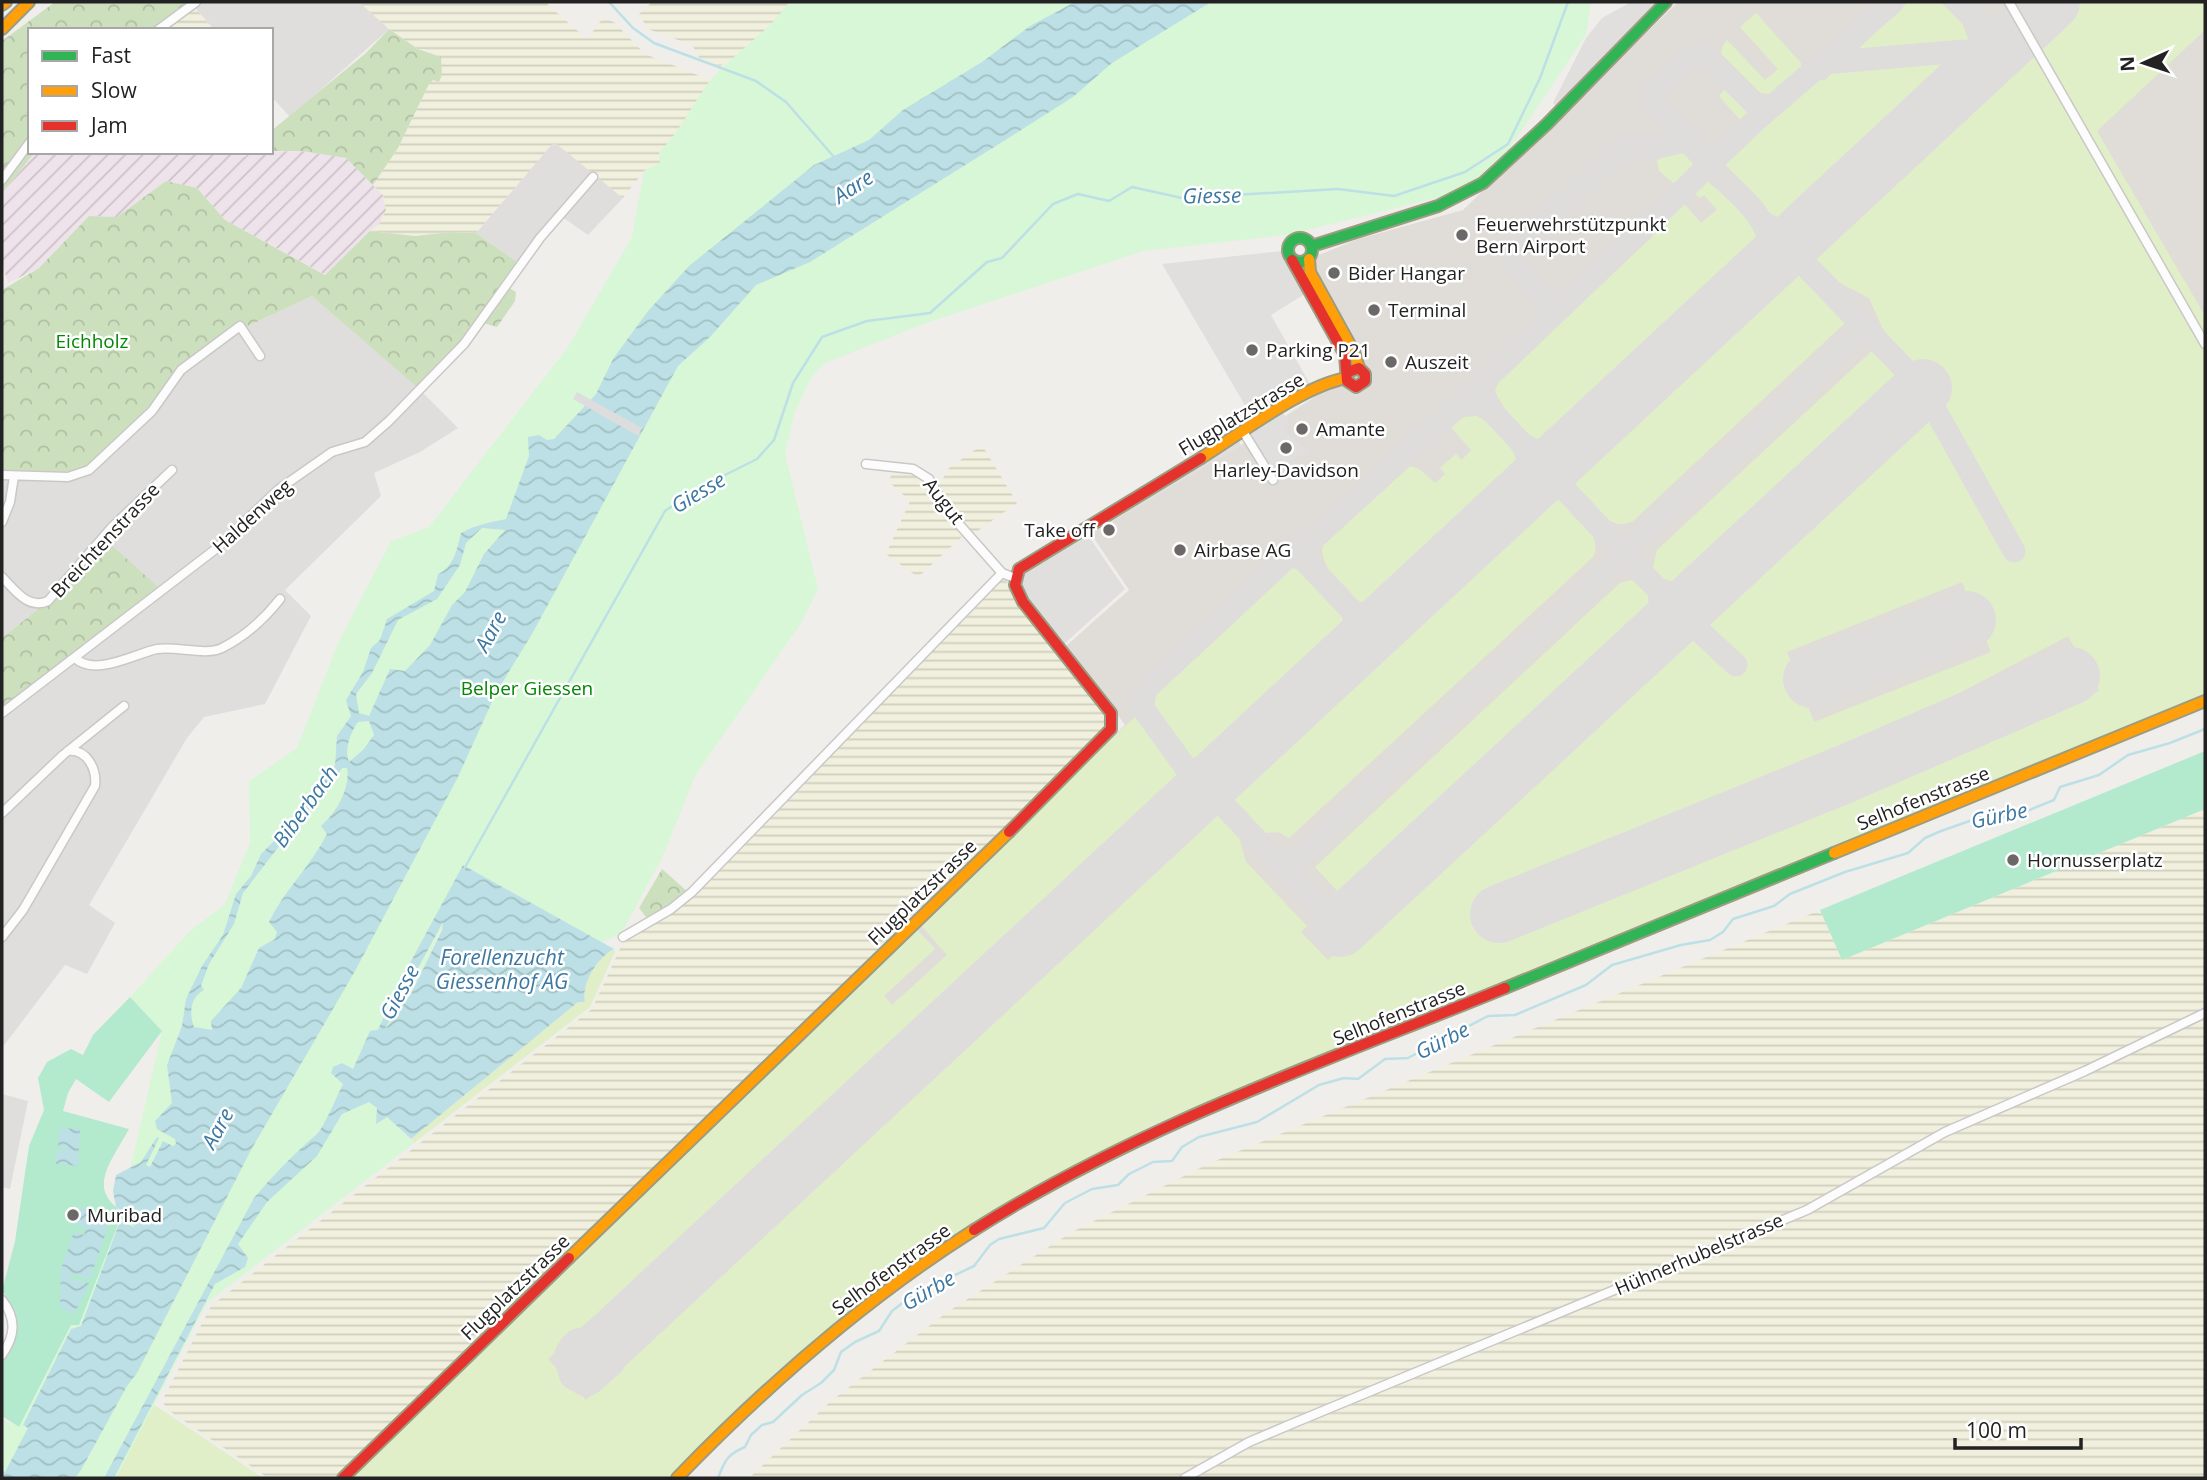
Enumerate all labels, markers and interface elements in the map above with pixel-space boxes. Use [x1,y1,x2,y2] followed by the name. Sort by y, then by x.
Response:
[28,28,273,154] legend
[2109,28,2179,98] north arrow
[91,41,131,69] text: Fast
[2114,55,2140,72] text: N
[91,76,137,104] text: Slow
[89,111,128,139] text: Jam
[826,163,878,210] water label: Aare
[1182,180,1242,210] water label: Giesse
[1476,211,1666,259] place label: Feuerwehrstützpunkt Bern Airport
[1454,227,1470,243] marker: Feuerwehrstützpunkt Bern Airport
[1348,260,1465,286] place label: Bider Hangar
[1326,265,1342,281] marker: Bider Hangar
[1388,297,1466,323] place label: Terminal
[1366,302,1382,318] marker: Terminal
[56,328,129,354] park label: Eichholz
[1266,337,1371,363] place label: Parking P21
[1244,342,1260,358] marker: Parking P21
[1405,349,1469,375] place label: Auszeit
[1383,354,1399,370] marker: Auszeit
[1173,366,1309,462] street label: Flugplatzstrasse
[1316,416,1385,442] place label: Amante
[1294,421,1310,437] marker: Amante
[1278,440,1294,456] marker: Harley-Davidson
[1213,457,1359,483] place label: Harley-Davidson
[666,465,730,519] water label: Giesse
[918,472,971,530] street label: Augut
[207,473,297,559] street label: Haldenweg
[45,477,165,603] street label: Breichtenstrasse
[1024,517,1096,543] place label: Take off
[1101,522,1117,538] marker: Take off
[1194,537,1291,563] place label: Airbase AG
[1172,542,1188,558] marker: Airbase AG
[467,606,513,658] water label: Aare
[461,675,593,701] park label: Belper Giessen
[266,760,344,852] water label: Biberbach
[1853,760,1993,836] street label: Selhofenstrasse
[1968,795,2030,835] water label: Gürbe
[862,833,982,951] street label: Flugplatzstrasse
[2027,847,2163,873] place label: Hornusserplatz
[2005,852,2021,868] marker: Hornusserplatz
[436,943,568,995] water label: Forellenzucht Giessenhof AG
[373,960,425,1024] water label: Giesse
[1329,975,1469,1051] street label: Selhofenstrasse
[1410,1015,1474,1065] water label: Gürbe
[194,1103,240,1155] water label: Aare
[87,1202,162,1228] place label: Muribad
[65,1207,81,1223] marker: Muribad
[1611,1207,1787,1301] street label: Hühnerhubelstrasse
[826,1217,956,1321] street label: Selhofenstrasse
[455,1228,575,1346] street label: Flugplatzstrasse
[896,1264,960,1316] water label: Gürbe
[1955,1406,2081,1450] scale bar
[1966,1416,2027,1444] text: 100 m

